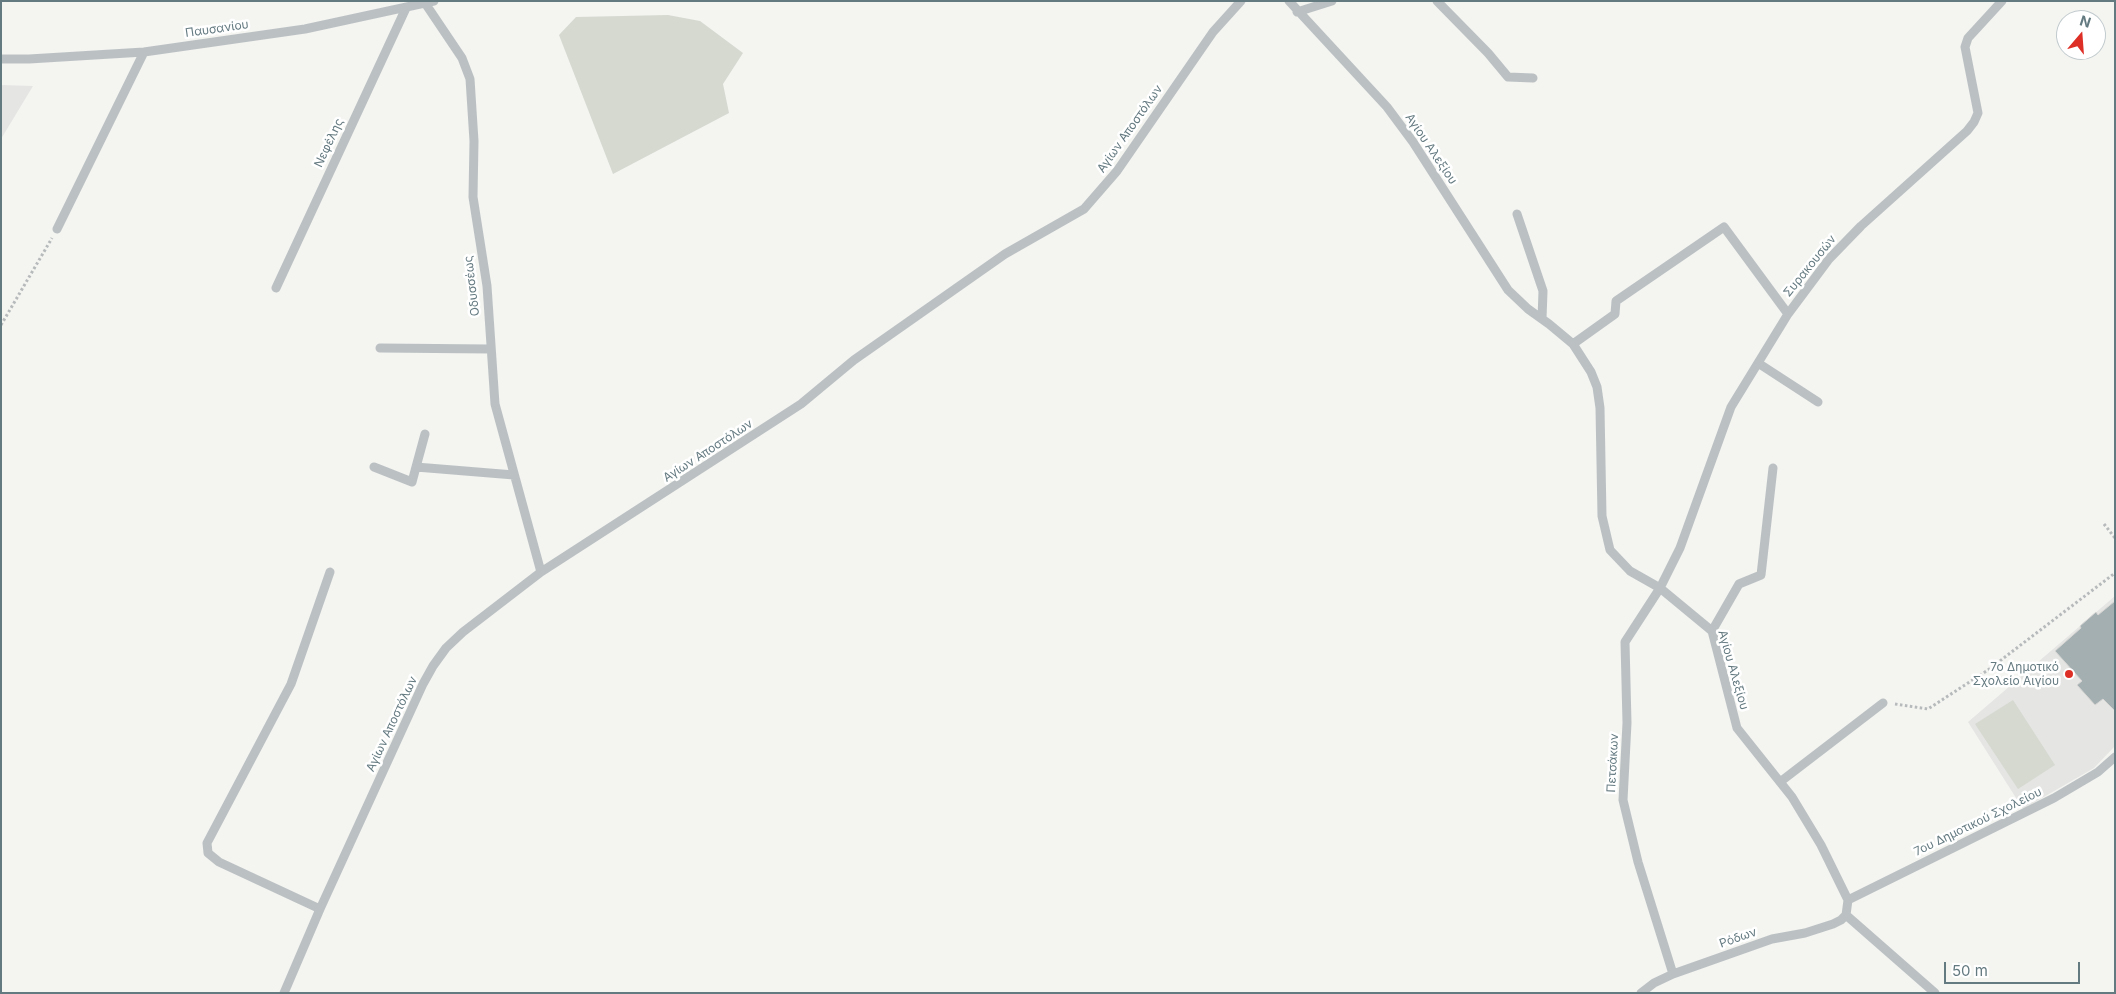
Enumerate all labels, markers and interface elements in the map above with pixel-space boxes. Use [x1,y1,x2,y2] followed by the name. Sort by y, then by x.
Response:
[2056,10,2106,60] north arrow
[2078,11,2093,31] text: N
[184,17,250,41] street label: Παυσανίου
[1094,82,1166,176] street label: Αγίων Αποστόλων
[1402,111,1460,187] street label: Αγίου Αλεξίου
[311,116,347,170] street label: Νεφέλης
[1781,232,1839,300] street label: Συρακουσών
[461,255,483,317] street label: Οδυσσέως
[661,417,755,485] street label: Αγίων Αποστόλων
[1715,629,1751,711] street label: Αγίου Αλεξίου
[1973,660,2059,688] place label: 7ο Δημοτικό Σχολείο Αιγίου
[2063,668,2075,680] marker: 7ο Δημοτικό Σχολείο Αιγίου
[364,674,420,774] street label: Αγίων Αποστόλων
[1604,733,1622,793] street label: Πετσάκων
[1912,785,2044,859] street label: 7ου Δημοτικού Σχολείου
[1717,925,1759,951] street label: Ρόδων
[1946,952,2082,984] scale bar
[1952,961,1988,980] text: 50 m

